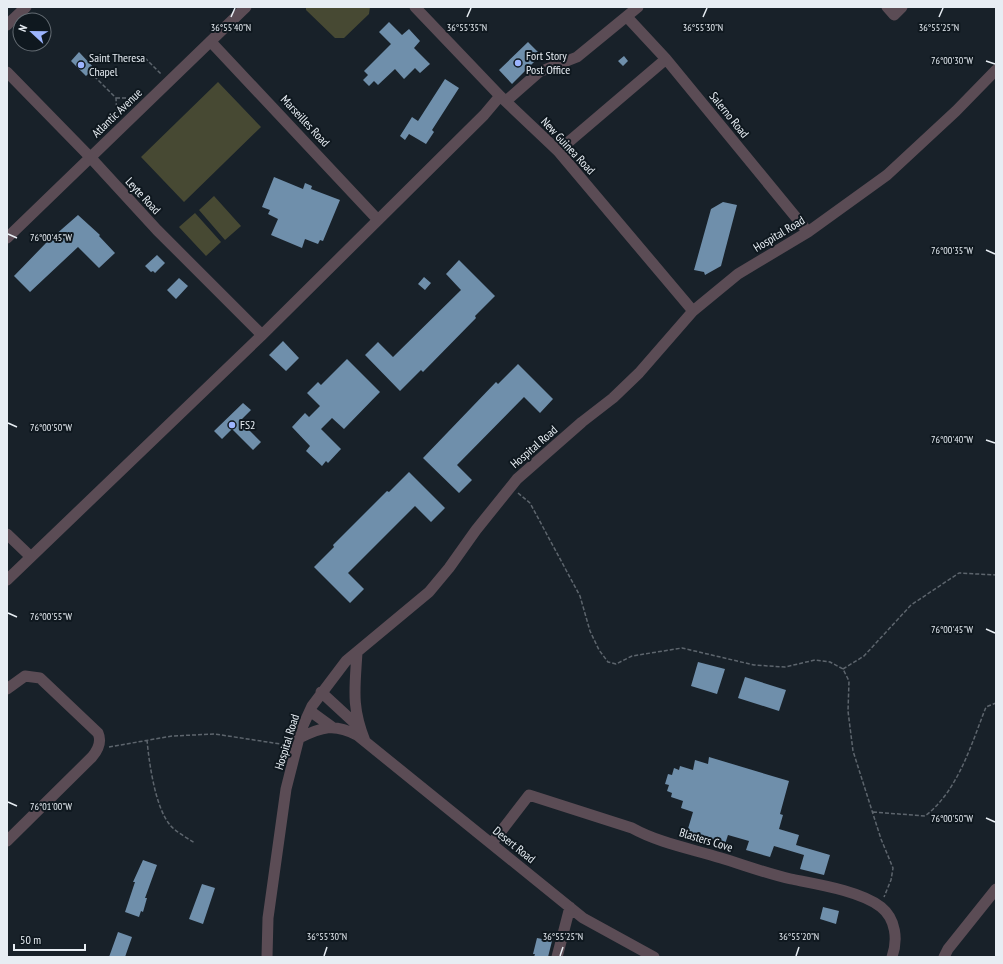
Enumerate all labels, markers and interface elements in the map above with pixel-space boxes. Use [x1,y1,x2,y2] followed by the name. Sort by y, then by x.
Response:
[12,12,52,52] north arrow
[211,21,251,34] text: 36°55'40"N
[447,21,487,34] text: 36°55'35"N
[683,21,723,34] text: 36°55'30"N
[919,21,959,34] text: 36°55'25"N
[15,23,30,34] text: N
[526,48,570,77] place label: Fort Story Post Office
[89,50,145,79] place label: Saint Theresa Chapel
[931,54,973,67] text: 76°00'30"W
[513,58,523,68] marker: Fort Story Post Office
[76,60,86,70] marker: Saint Theresa Chapel
[88,85,145,140] street label: Atlantic Avenue
[706,89,752,141] street label: Salerno Road
[278,92,333,150] street label: Marseilles Road
[538,114,599,177] street label: New Guinea Road
[123,174,164,217] street label: Leyte Road
[750,212,807,255] street label: Hospital Road
[30,231,72,244] text: 76°00'45"W
[931,244,973,257] text: 76°00'35"W
[240,417,256,432] place label: FS2
[227,420,237,430] marker: FS2
[30,421,72,434] text: 76°00'50"W
[507,422,560,471] street label: Hospital Road
[931,433,973,446] text: 76°00'40"W
[30,610,72,623] text: 76°00'55"W
[931,623,973,636] text: 76°00'45"W
[271,712,302,772] street label: Hospital Road
[30,800,72,813] text: 76°01'00"W
[931,812,973,825] text: 76°00'50"W
[490,823,539,866] street label: Desert Road
[678,824,735,855] street label: Blasters Cove
[14,926,85,952] scale bar
[307,930,347,943] text: 36°55'30"N
[543,930,583,943] text: 36°55'25"N
[779,930,819,943] text: 36°55'20"N
[20,932,41,947] text: 50 m

